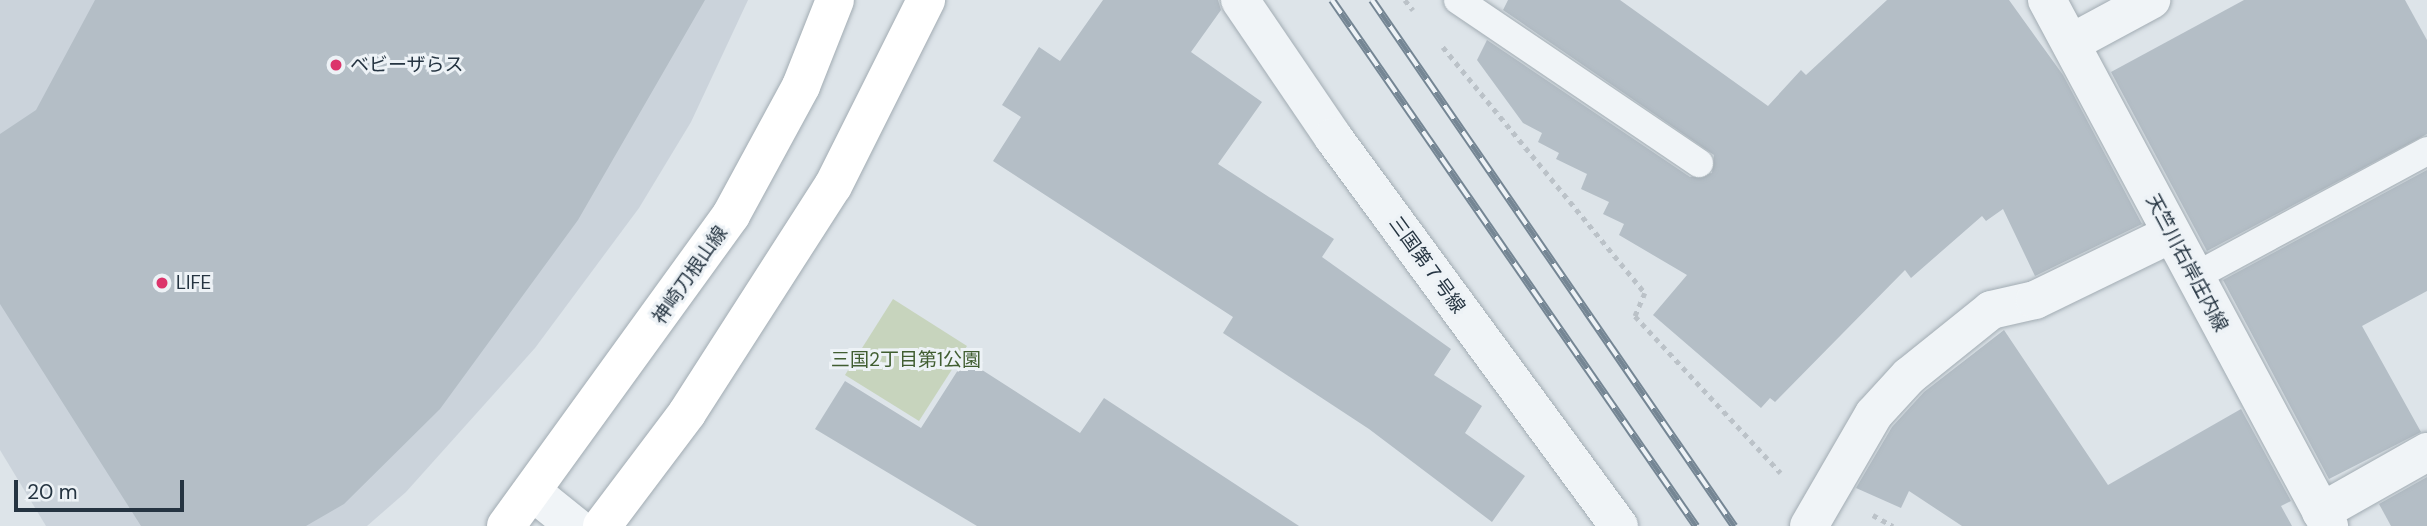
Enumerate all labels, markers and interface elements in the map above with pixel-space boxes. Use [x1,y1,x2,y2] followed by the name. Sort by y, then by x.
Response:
[350,54,464,76] place label: ベビーザらス
[328,57,344,73] marker: ベビーザらス
[2141,191,2233,335] street label: 天竺川右岸庄内線
[1384,212,1470,318] street label: 三国第７号線
[648,222,732,328] street label: 神崎刀根山線
[176,272,211,294] place label: LIFE
[154,275,170,291] marker: LIFE
[831,349,981,371] park label: 三国2丁目第1公園
[18,466,187,510] scale bar
[27,478,78,506] text: 20 m

